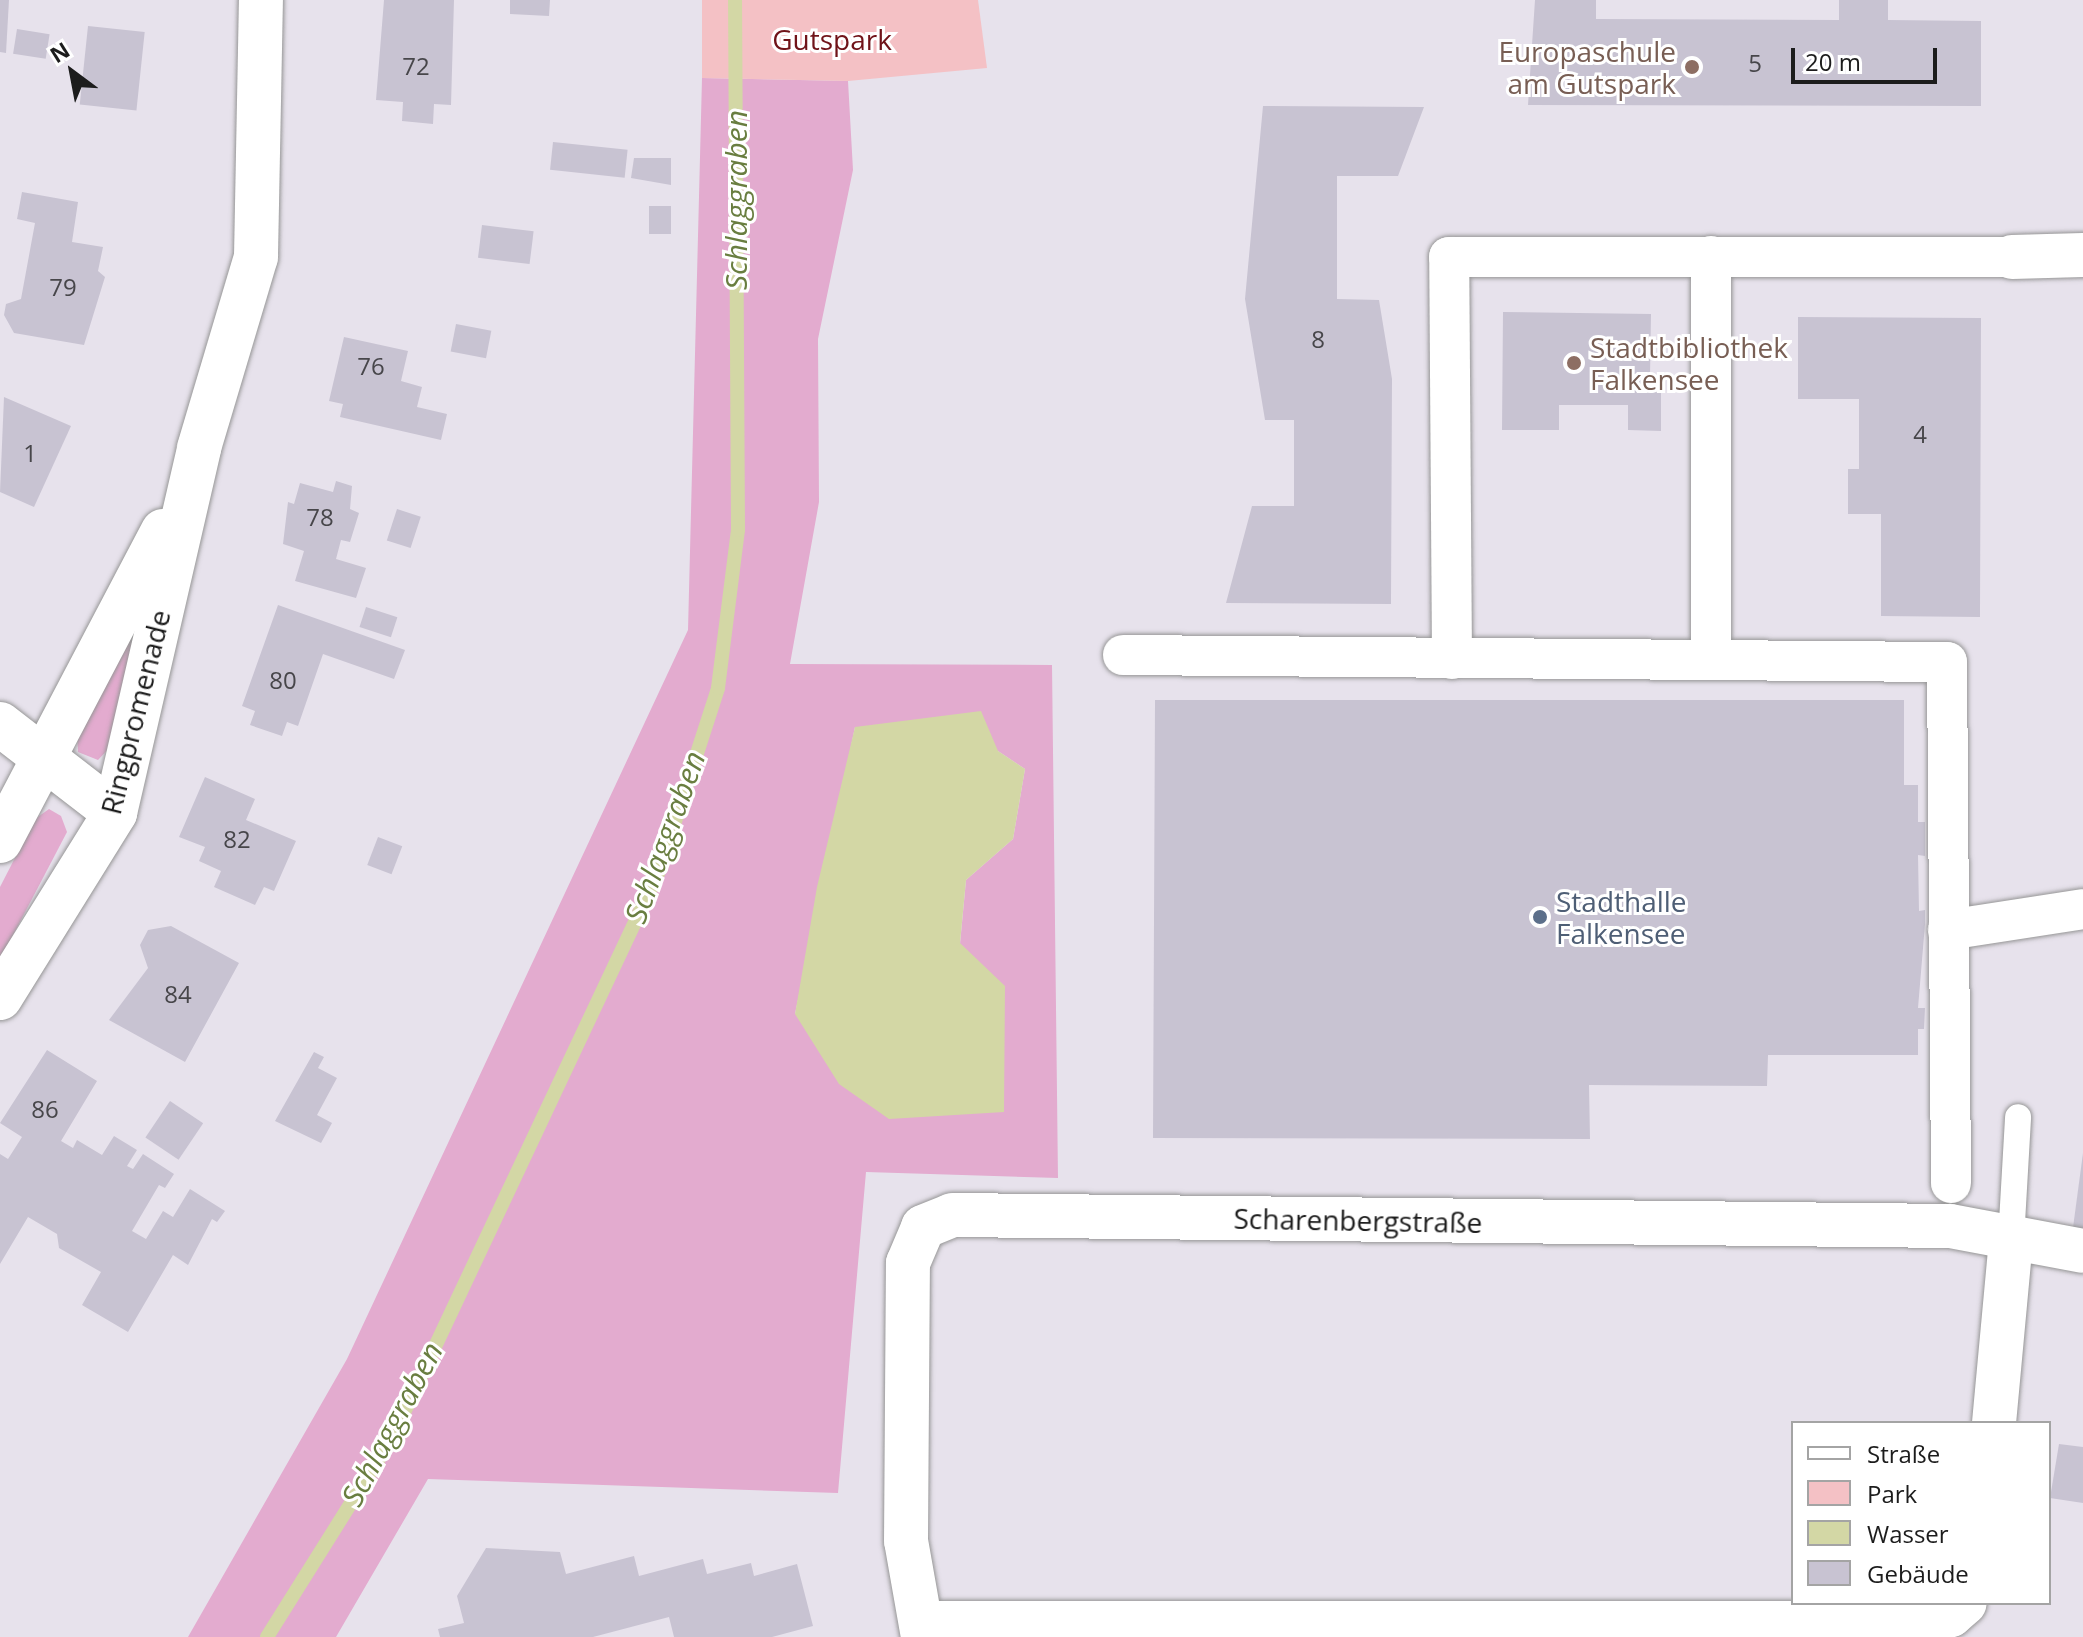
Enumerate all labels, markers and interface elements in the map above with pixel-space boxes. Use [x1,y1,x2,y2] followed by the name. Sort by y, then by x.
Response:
[772,22,892,56] park label: Gutspark
[32,32,112,112] north arrow
[1795,32,1941,82] scale bar
[44,34,75,69] text: N
[1498,34,1676,100] place label: Europaschule am Gutspark
[1805,45,1861,78] text: 20 m
[1748,49,1762,77] house number: 5
[402,52,430,80] house number: 72
[1683,58,1701,76] marker: Europaschule am Gutspark
[718,110,754,290] water label: Schlaggraben
[49,273,77,301] house number: 79
[1311,325,1325,353] house number: 8
[1590,330,1788,396] place label: Stadtbibliothek Falkensee
[357,352,385,380] house number: 76
[1565,354,1583,372] marker: Stadtbibliothek Falkensee
[1913,420,1927,448] house number: 4
[23,439,37,467] house number: 1
[306,503,334,531] house number: 78
[93,606,177,818] street label: Ringpromenade
[269,666,297,694] house number: 80
[617,746,713,928] water label: Schlaggraben
[223,825,251,853] house number: 82
[1556,884,1687,950] place label: Stadthalle Falkensee
[1531,908,1549,926] marker: Stadthalle Falkensee
[164,980,192,1008] house number: 84
[31,1095,59,1123] house number: 86
[1233,1201,1483,1239] street label: Scharenbergstraße
[334,1336,450,1512] water label: Schlaggraben
[1791,1421,2051,1605] legend
[1867,1437,1940,1470] text: Straße
[1867,1477,1917,1510] text: Park
[1867,1517,1949,1550] text: Wasser
[1867,1557,1969,1590] text: Gebäude

